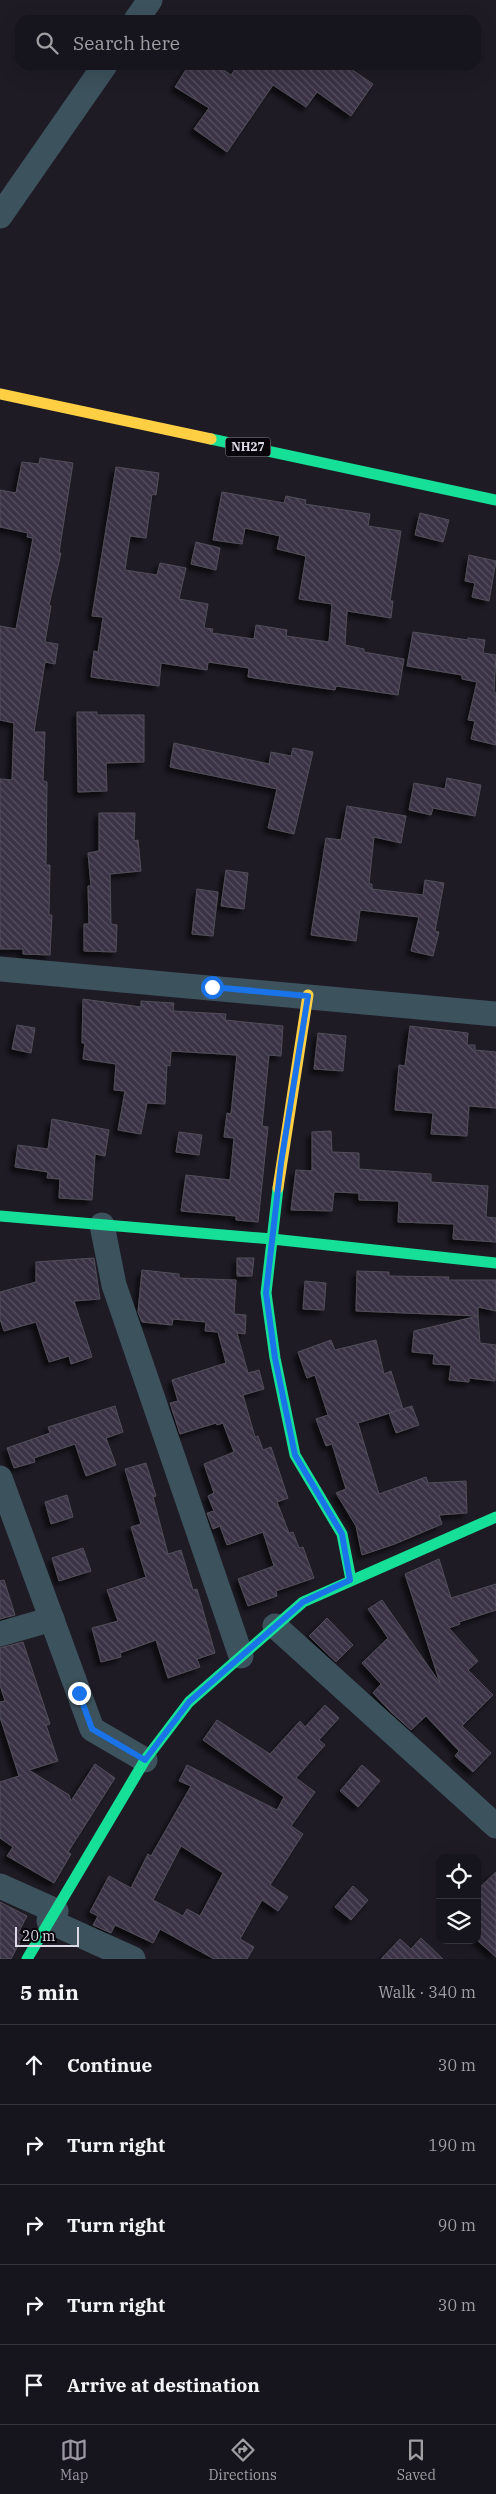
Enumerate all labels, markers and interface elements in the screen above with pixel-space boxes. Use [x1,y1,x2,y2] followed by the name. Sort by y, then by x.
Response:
[15,15,481,70] search box
[33,29,61,57] icon: search
[73,31,180,55] text: Search here
[226,438,270,457] road number: NH27
[201,976,224,999] route start
[68,1682,91,1705] route end
[436,1854,481,1944] map controls
[436,1854,481,1899] button: locate
[436,1899,481,1944] button: layers
[15,1924,79,1947] scale bar
[22,1927,55,1945] text: 20 m
[20,1978,79,2006] text: 5 min
[378,1982,476,2002] text: Walk · 340 m
[20,2051,48,2079] icon: ahead
[67,2053,152,2077] text: Continue
[438,2055,476,2075] text: 30 m
[20,2131,48,2159] icon: right
[67,2133,165,2157] text: Turn right
[428,2135,476,2155] text: 190 m
[20,2211,48,2239] icon: right
[67,2213,165,2237] text: Turn right
[438,2215,476,2235] text: 90 m
[20,2291,48,2319] icon: right
[67,2293,165,2317] text: Turn right
[438,2295,476,2315] text: 30 m
[20,2371,48,2399] icon: arrive
[67,2373,260,2397] text: Arrive at destination
[60,2436,88,2484] tab: Map
[208,2436,277,2484] tab: Directions
[397,2436,436,2484] tab: Saved

